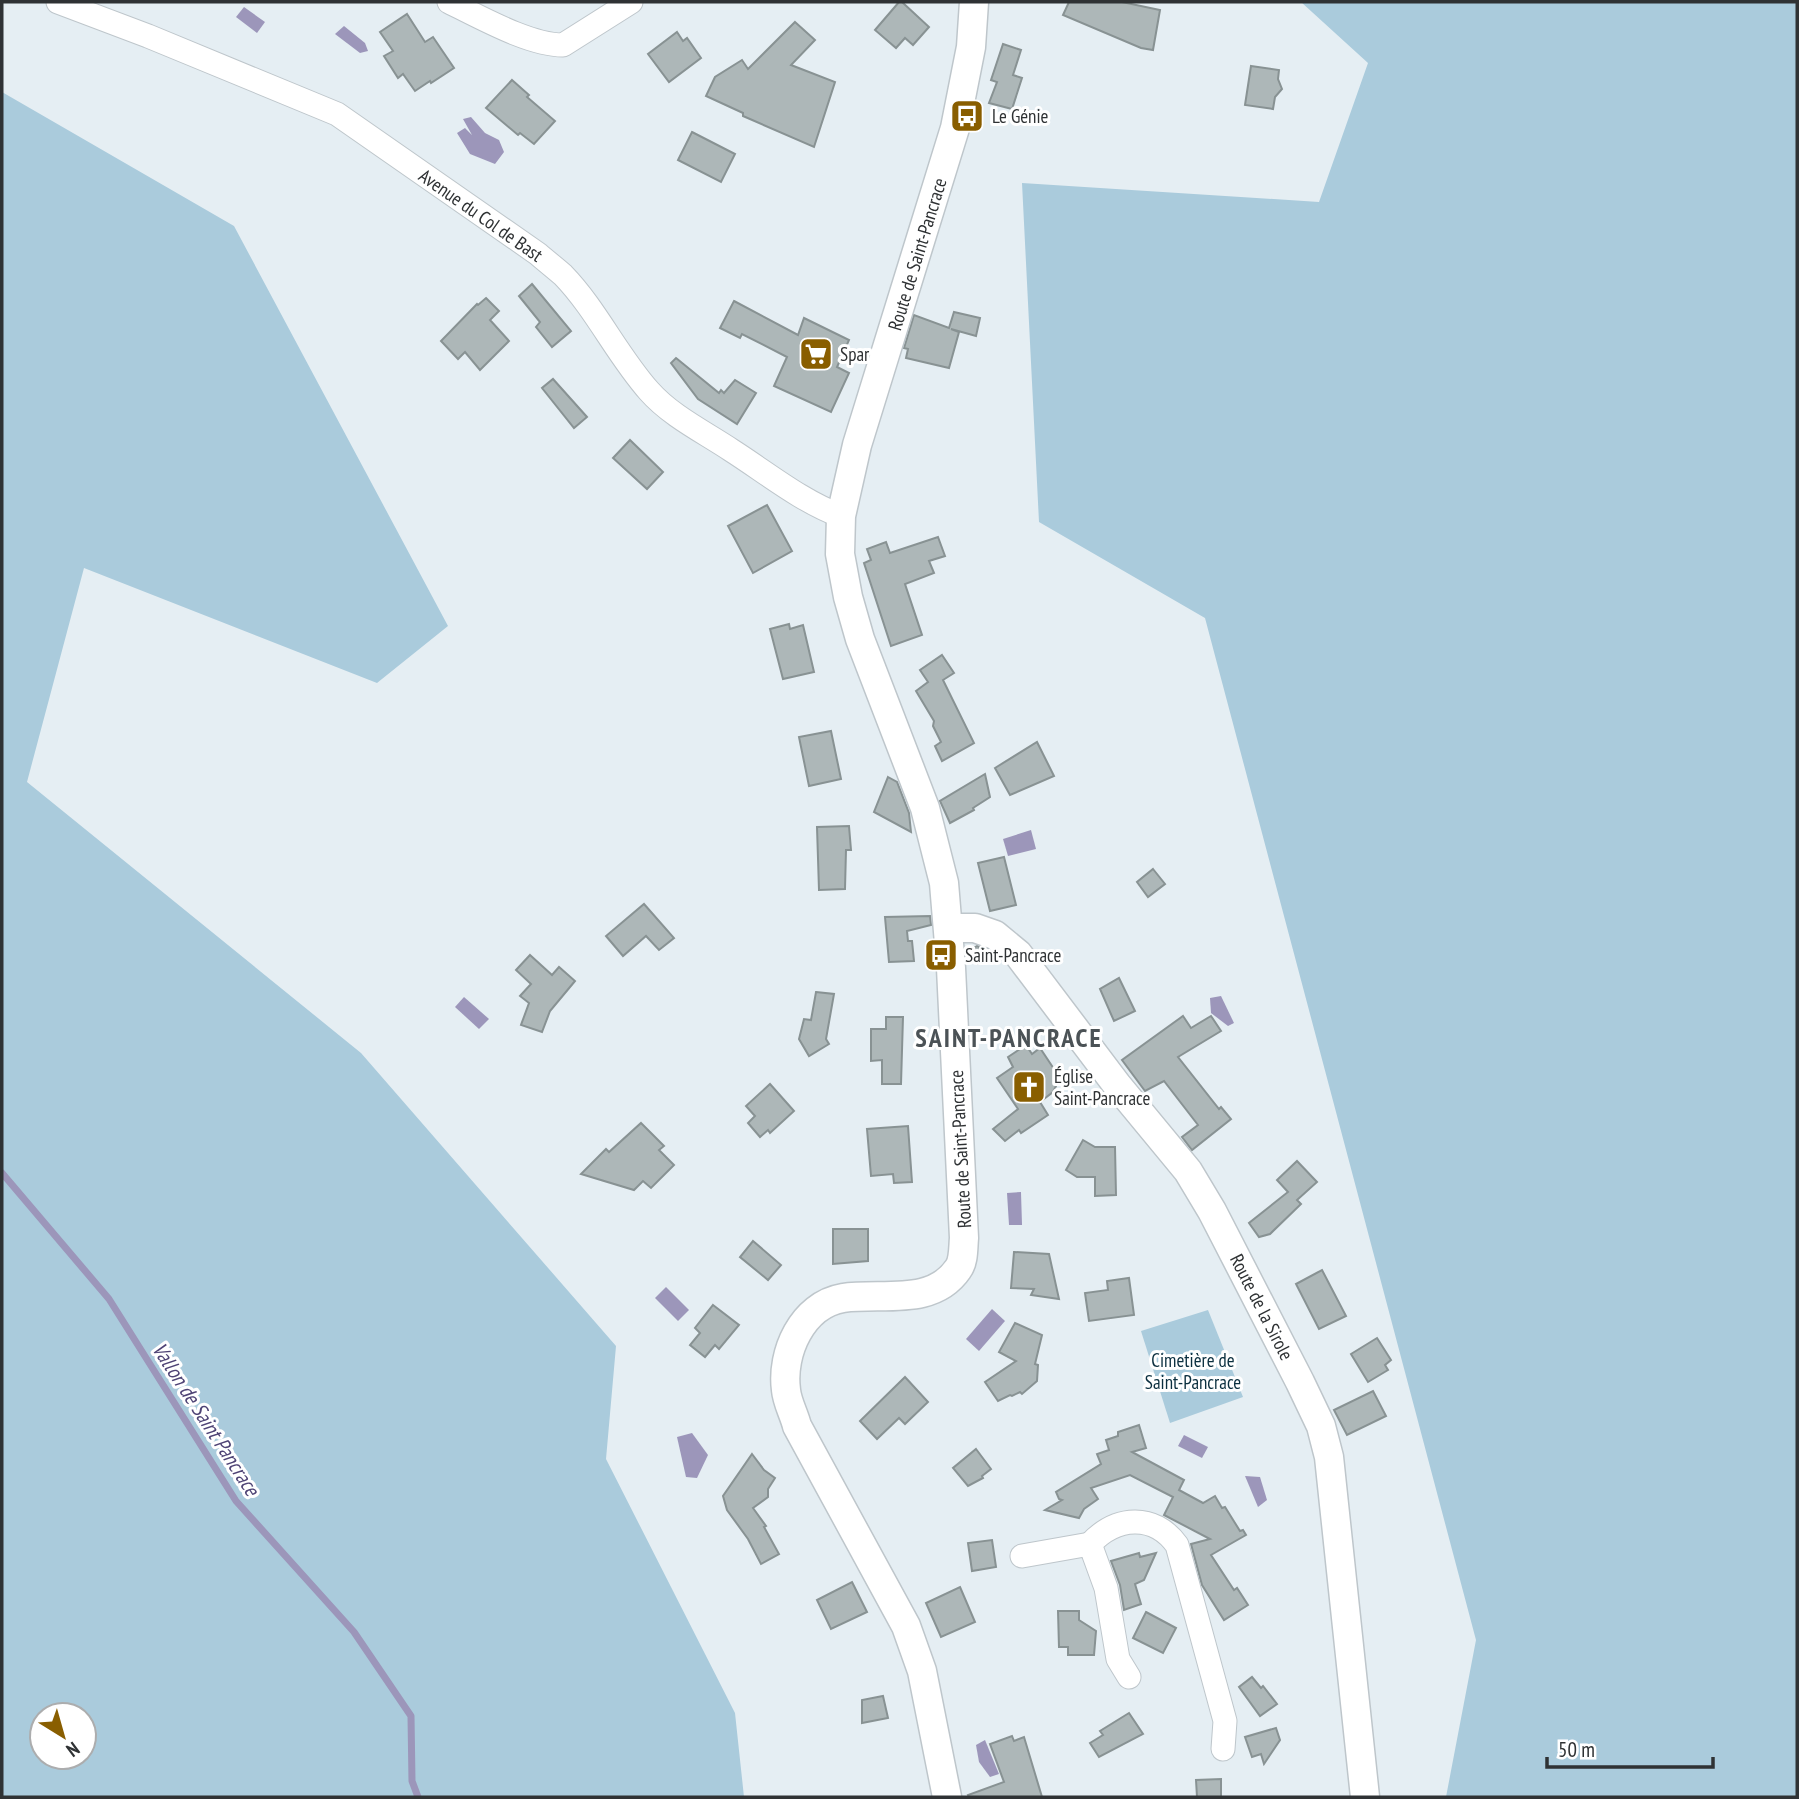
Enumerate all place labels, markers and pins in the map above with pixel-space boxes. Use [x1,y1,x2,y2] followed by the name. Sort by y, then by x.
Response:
[948,97,986,135] bus stop icon: Le Génie
[992,104,1049,128] place label: Le Génie
[797,335,835,373] supermarket icon: Spar
[840,342,870,366] place label: Spar
[922,936,960,974] bus stop icon: Saint-Pancrace
[965,943,1062,967] place label: Saint-Pancrace
[1054,1064,1151,1110] place label: Église Saint-Pancrace
[1010,1068,1048,1106] church icon: Église Saint-Pancrace

